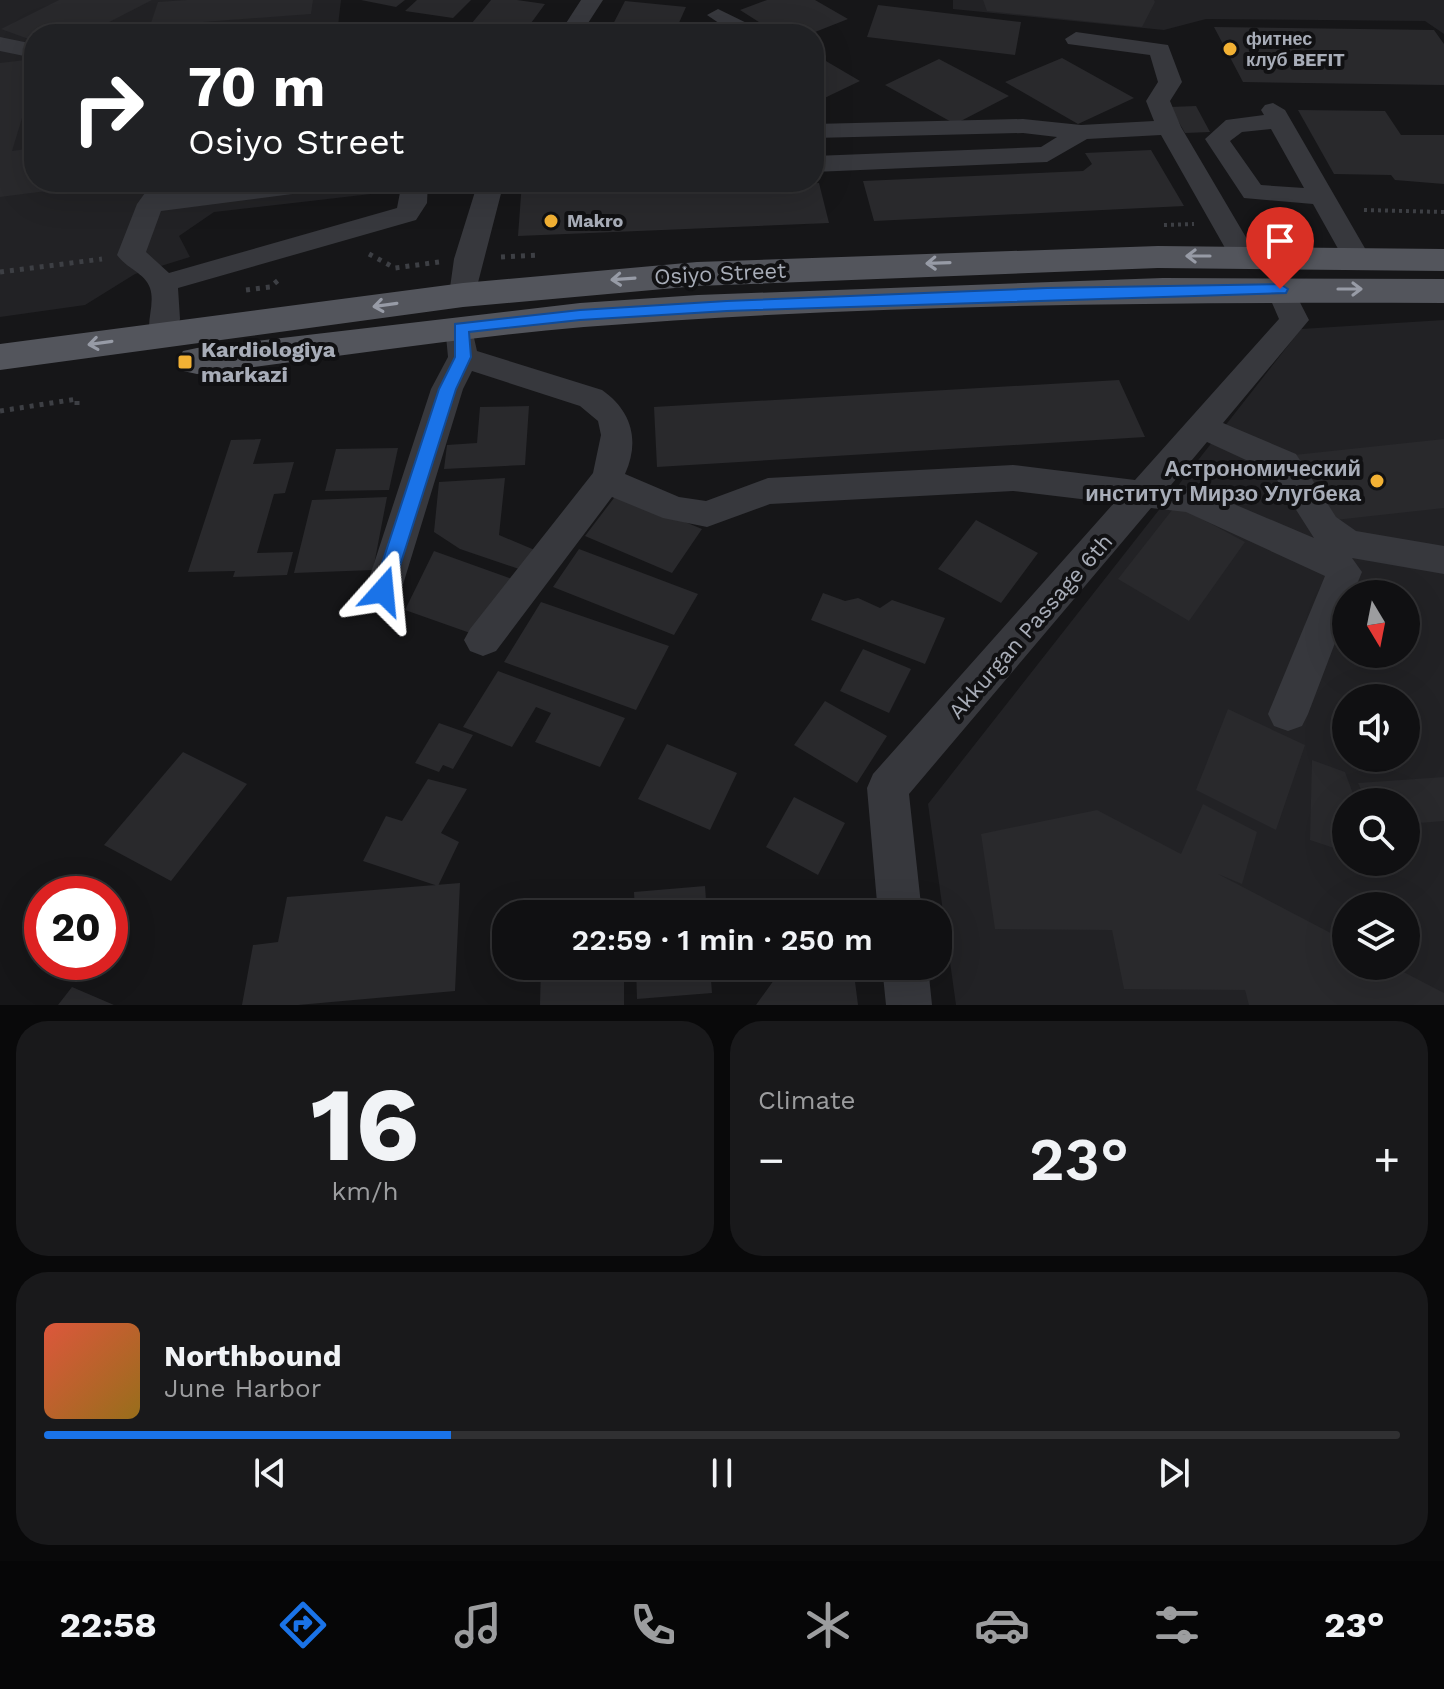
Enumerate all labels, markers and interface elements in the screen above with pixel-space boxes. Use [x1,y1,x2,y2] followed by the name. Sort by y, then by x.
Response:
[1246,28,1345,70] place label: фитнес клуб BEFIT
[1221,40,1239,58] marker: фитнес клуб BEFIT
[188,54,325,120] text: 70 m
[56,56,160,160] icon: right
[188,121,404,163] text: Osiyo Street
[1246,207,1314,289] pin
[567,210,624,231] place label: Makro
[542,212,560,230] marker: Makro
[1258,219,1302,263] icon: arrive
[1185,249,1212,264] one-way arrow
[925,256,952,271] one-way arrow
[653,258,787,289] street label: Osiyo Street
[610,272,637,287] one-way arrow
[1336,282,1363,297] one-way arrow
[373,298,398,313] one-way arrow
[88,336,113,351] one-way arrow
[201,337,336,387] place label: Kardiologiya markazi
[176,353,194,371] marker: Kardiologiya markazi
[1085,456,1362,506] place label: Астрономический институт Мирзо Улугбека
[1368,472,1386,490] marker: Астрономический институт Мирзо Улугбека
[943,529,1117,724] street label: Akkurgan Passage 6th
[341,549,425,633] position arrow
[1332,580,1420,668] north arrow
[1332,580,1420,980] map controls
[1332,684,1420,772] button: sound
[1332,788,1420,876] button: search
[24,876,128,980] speed limit sign: 20
[1332,892,1420,980] button: layers
[572,922,872,957] text: 22:59 · 1 min · 250 m
[311,1063,419,1185] text: 16
[758,1085,856,1115] text: Climate
[1029,1124,1129,1195] text: 23°
[758,1134,785,1186] text: −
[1373,1134,1400,1186] text: +
[332,1176,398,1206] text: km/h
[164,1338,341,1373] text: Northbound
[164,1373,321,1403] text: June Harbor
[248,1451,292,1495] icon: previous
[700,1451,744,1495] icon: pause
[1152,1451,1196,1495] icon: next
[275,1597,331,1653] icon: directions
[450,1597,506,1653] icon: music
[625,1597,681,1653] icon: phone
[800,1597,856,1653] icon: climate
[974,1597,1030,1653] icon: car
[1149,1597,1205,1653] icon: filters
[59,1604,157,1646] text: 22:58
[1324,1604,1385,1646] text: 23°

